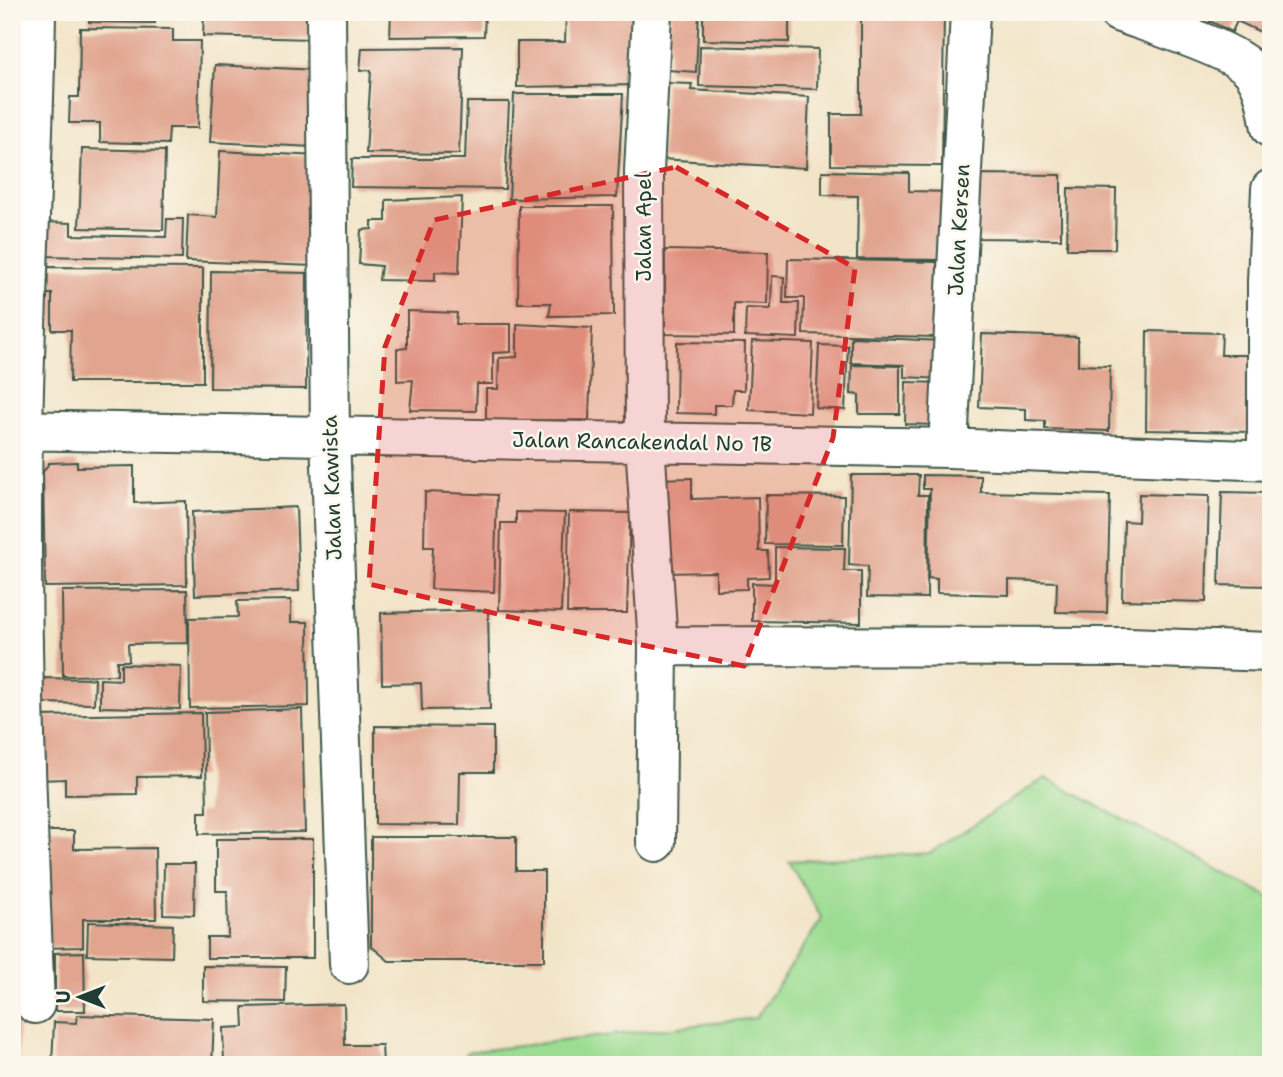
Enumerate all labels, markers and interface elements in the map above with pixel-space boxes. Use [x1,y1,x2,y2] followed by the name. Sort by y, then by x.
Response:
[942,163,976,297] street label: Jalan Kersen
[630,171,658,282] street label: Jalan Apel
[315,415,349,561] street label: Jalan Kawista
[512,426,772,458] street label: Jalan Rancakendal No 1B
[46,962,116,1032] north arrow
[51,991,76,1004] text: U

